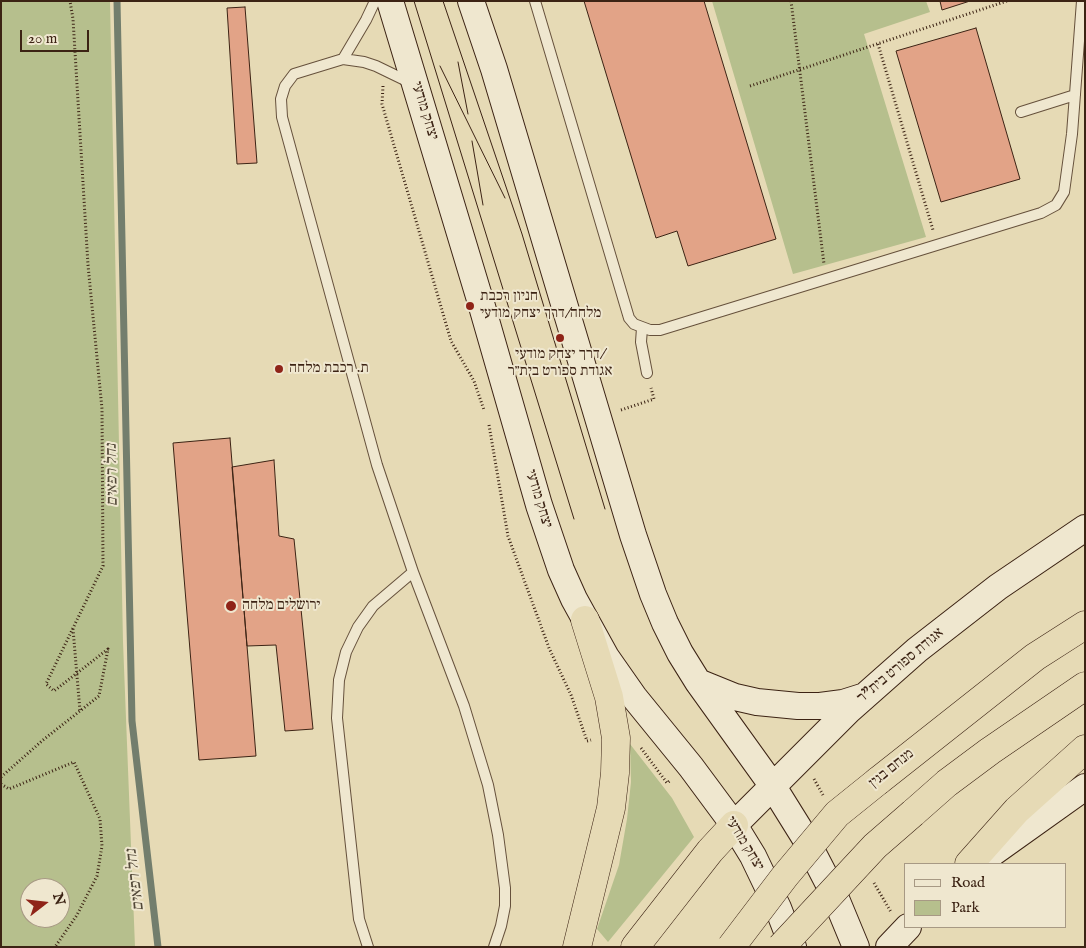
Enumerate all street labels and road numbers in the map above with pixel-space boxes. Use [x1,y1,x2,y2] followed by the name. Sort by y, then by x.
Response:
[407,80,441,142] street label: יצחק מודעי
[521,468,555,530] street label: יצחק מודעי
[854,625,948,707] street label: אגודת ספורט בית"ר
[866,746,918,792] street label: מנחם בגין
[721,813,767,875] street label: יצחק מודעי

